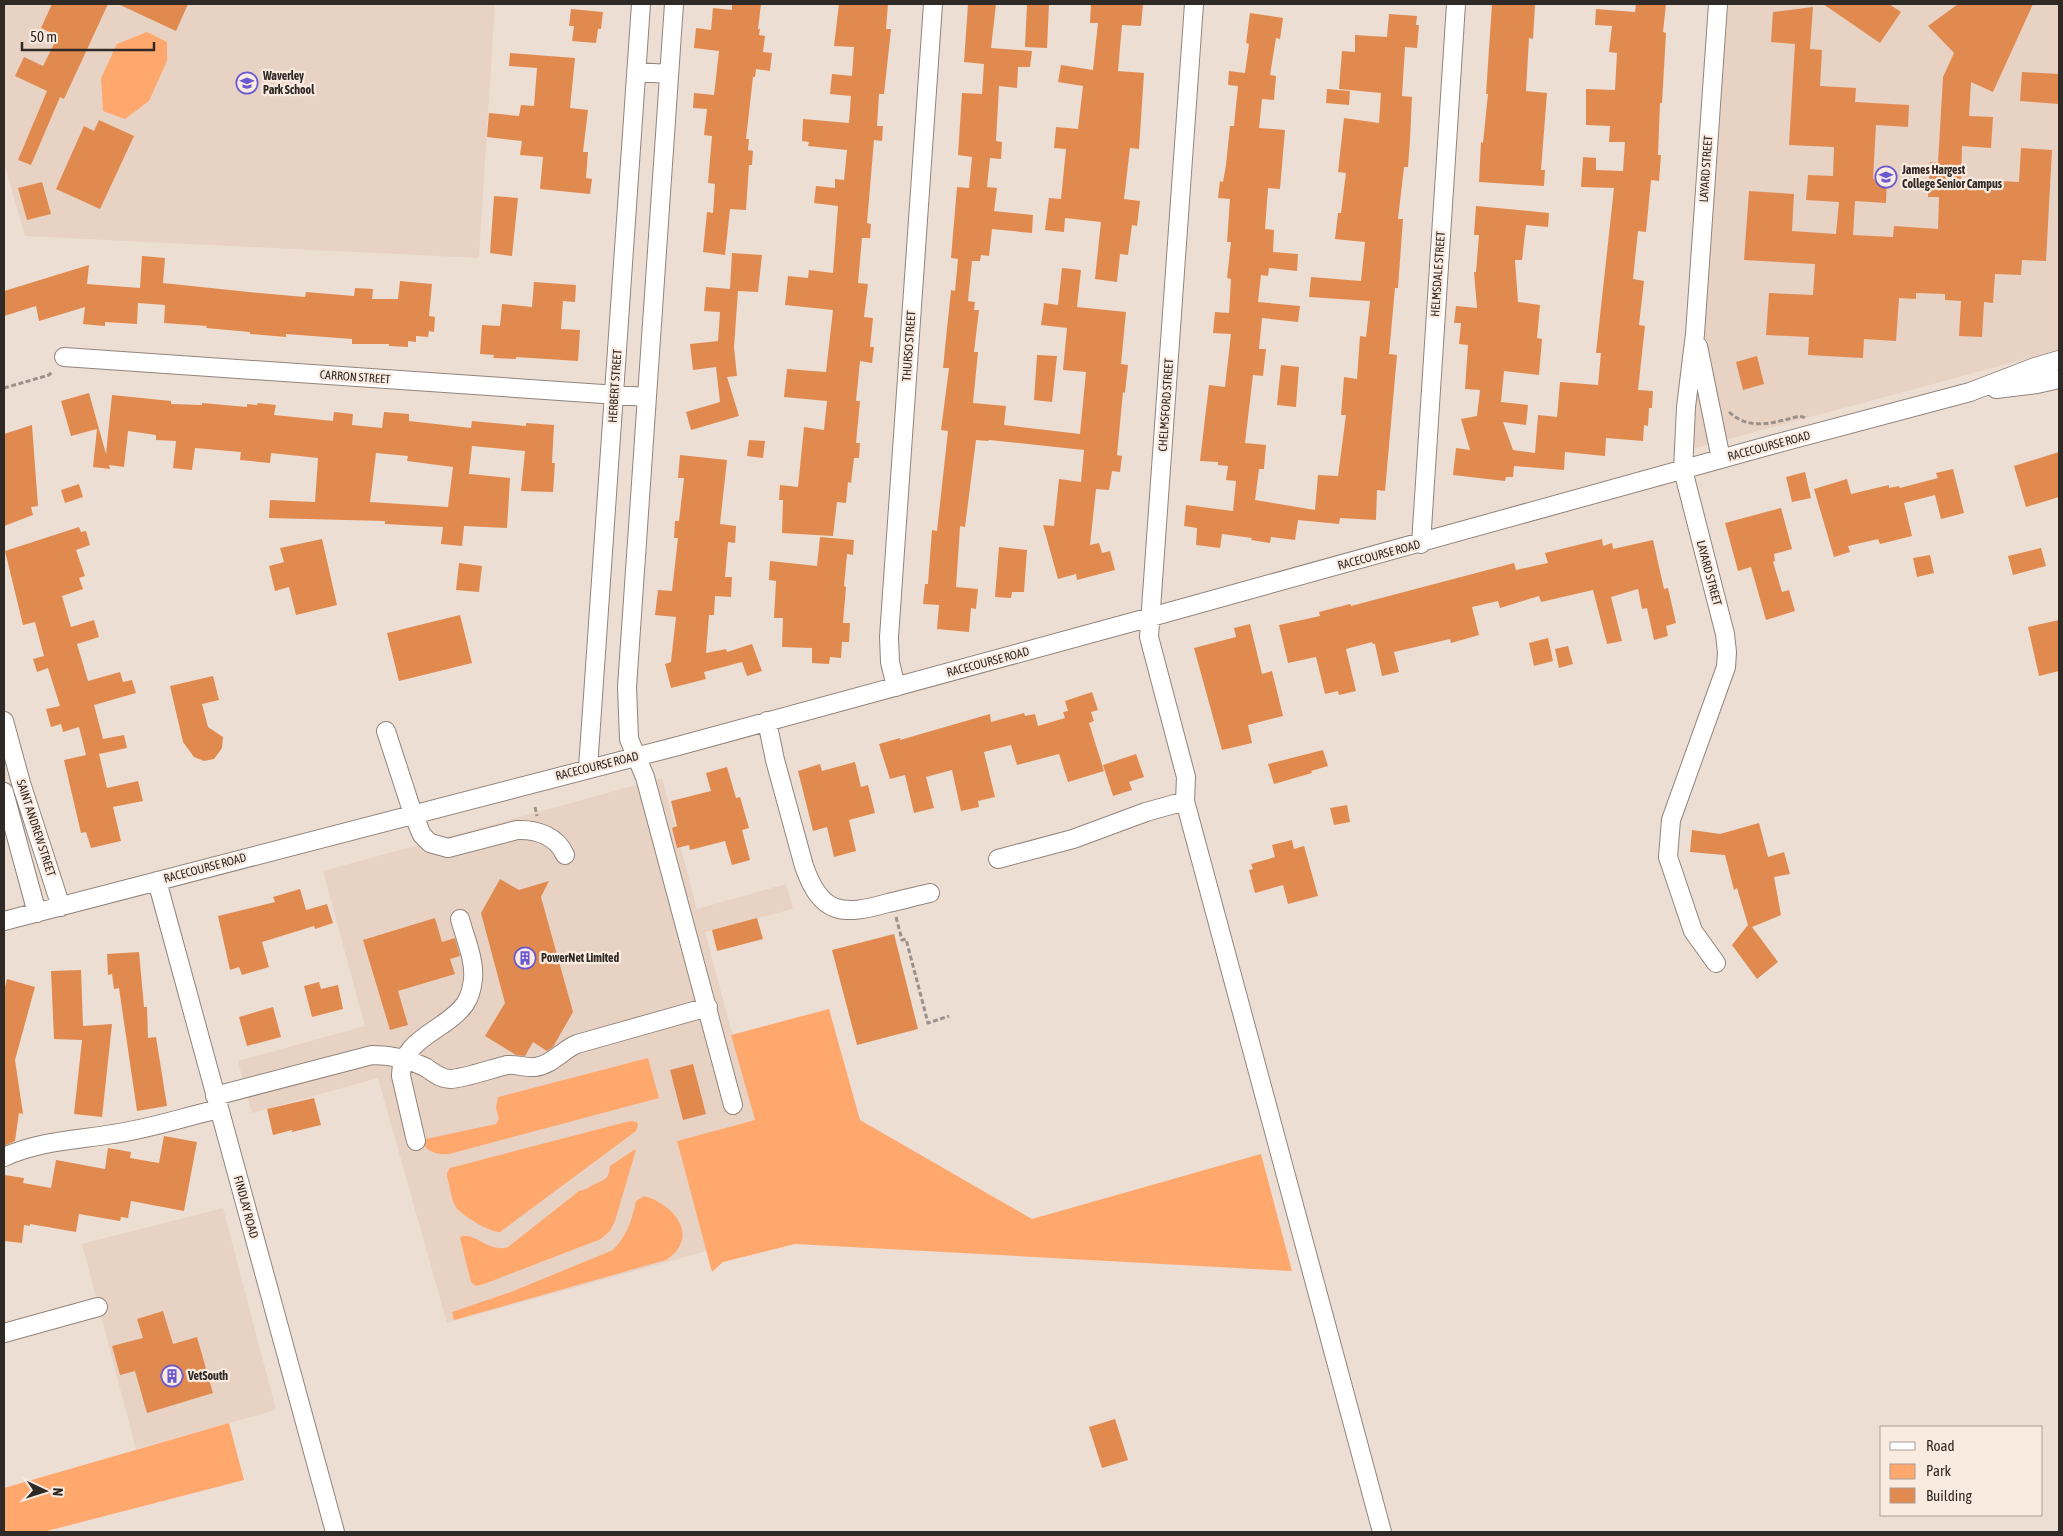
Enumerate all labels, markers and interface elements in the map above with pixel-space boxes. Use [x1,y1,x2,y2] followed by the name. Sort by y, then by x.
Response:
[22,20,155,52] scale bar
[30,28,57,45] text: 50 m
[262,69,315,97] place label: Waverley Park School
[235,71,259,95] school or university icon: Waverley Park School
[1697,135,1715,203] street label: LAYARD STREET
[1901,163,2003,191] place label: James Hargest College Senior Campus
[1874,165,1898,189] school or university icon: James Hargest College Senior Campus
[1428,230,1448,317] street label: HELMSDALE STREET
[900,309,919,382] street label: THURSO STREET
[605,348,625,423] street label: HERBERT STREET
[1156,357,1176,452] street label: CHELMSFORD STREET
[319,368,391,386] street label: CARRON STREET
[1726,428,1812,464] street label: RACECOURSE ROAD
[1336,537,1422,573] street label: RACECOURSE ROAD
[1694,539,1725,608] street label: LAYARD STREET
[945,644,1031,680] street label: RACECOURSE ROAD
[554,749,640,783] street label: RACECOURSE ROAD
[14,778,58,879] street label: SAINT ANDREW STREET
[162,850,248,886] street label: RACECOURSE ROAD
[513,946,537,970] building icon: PowerNet Limited
[541,951,619,965] place label: PowerNet Limited
[231,1174,261,1240] street label: FINDLAY ROAD
[160,1364,184,1388] building icon: VetSouth
[187,1369,228,1383] place label: VetSouth
[1880,1426,2043,1516] legend
[1926,1437,1955,1454] text: Road
[1926,1462,1951,1479] text: Park
[20,1466,70,1516] north arrow
[50,1487,66,1497] text: N
[1926,1487,1972,1504] text: Building

